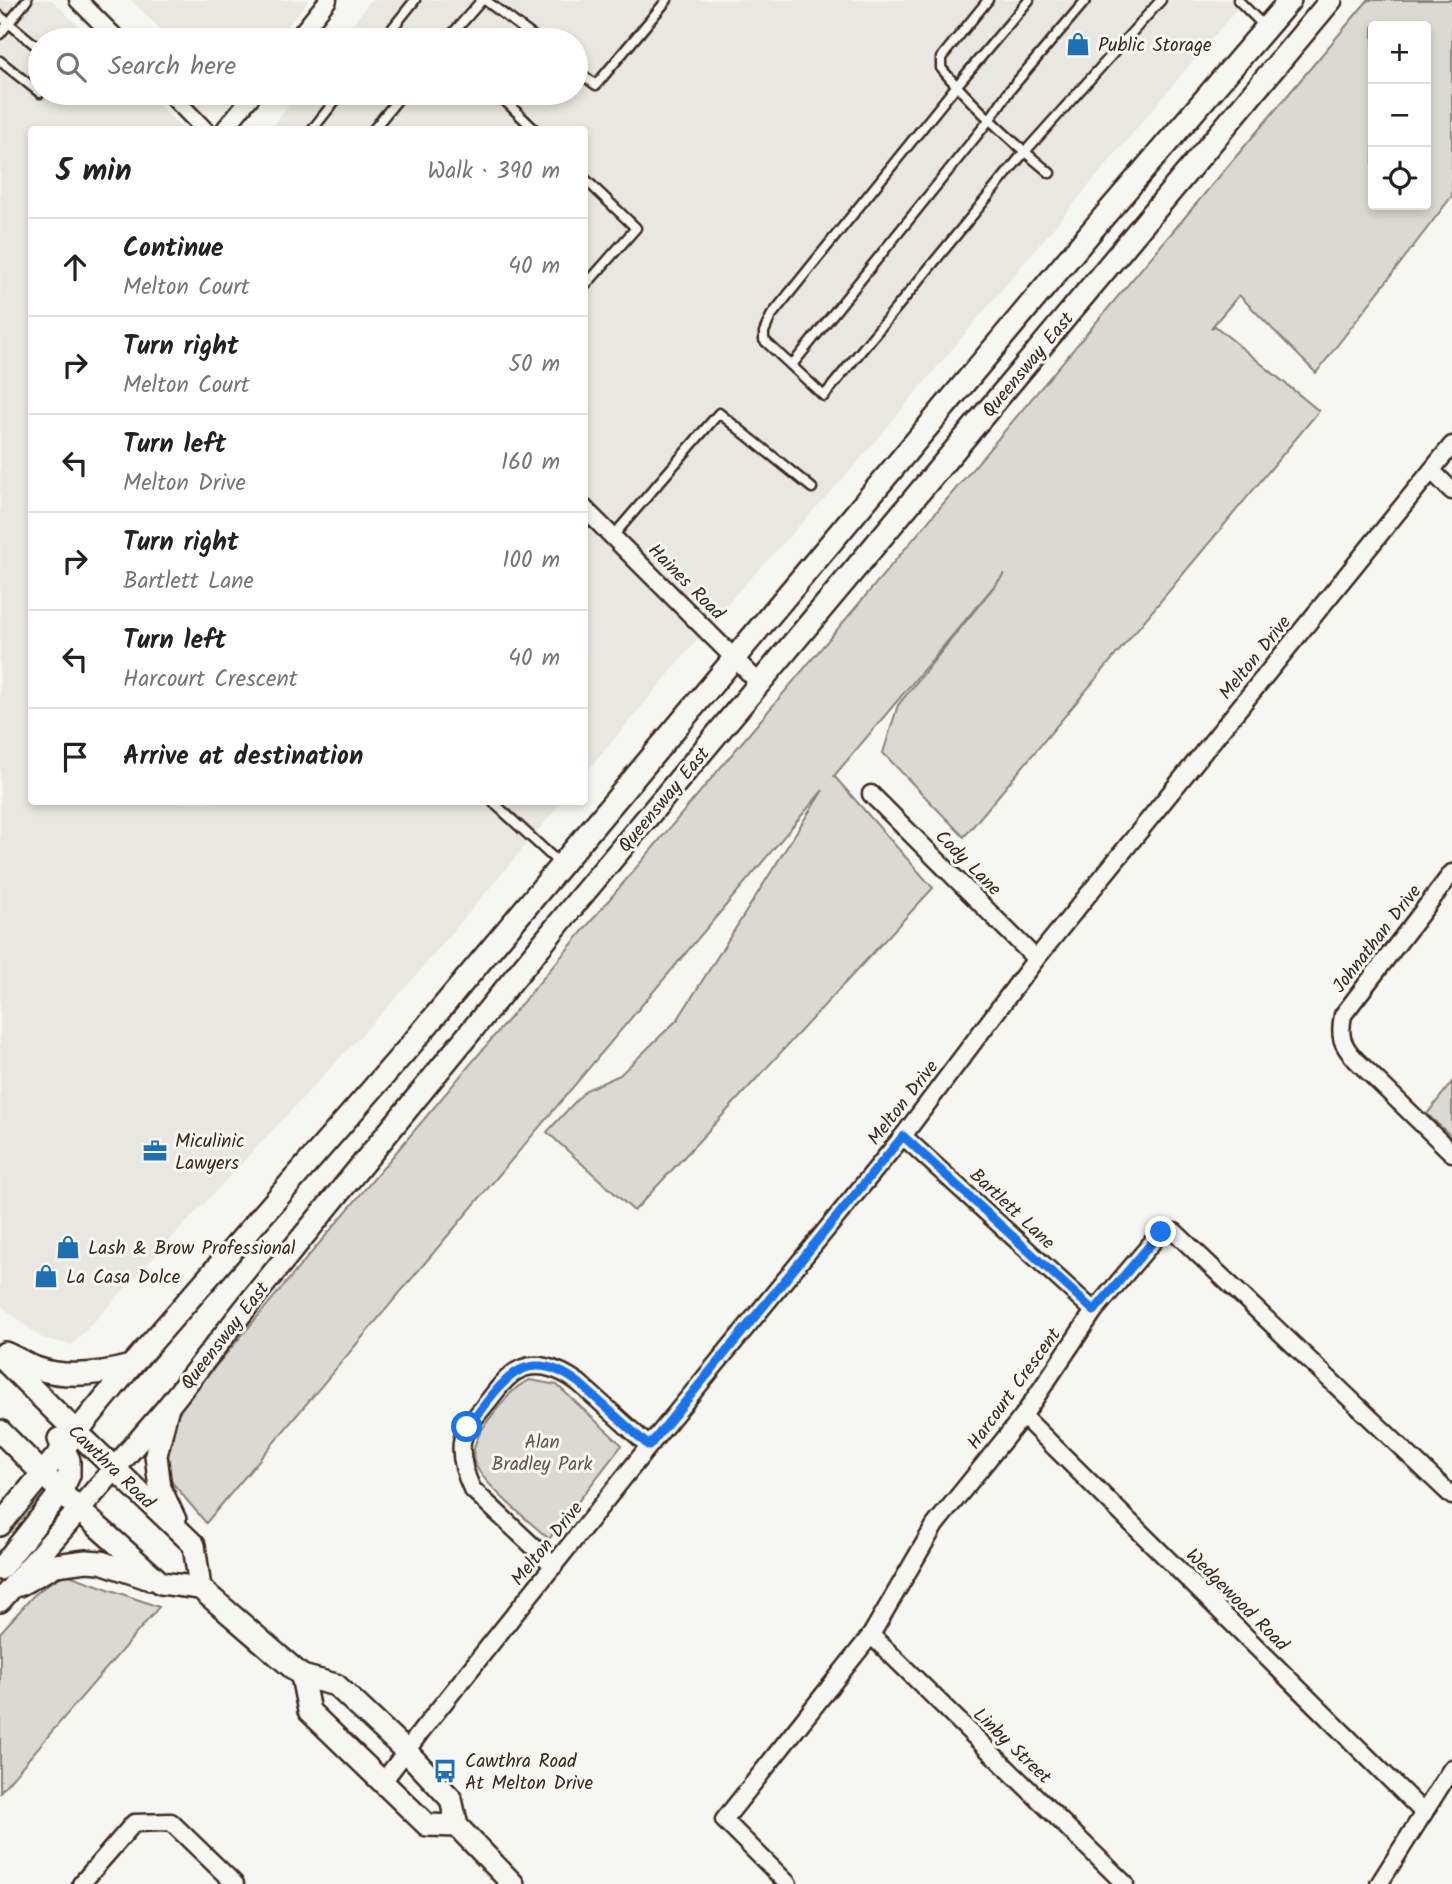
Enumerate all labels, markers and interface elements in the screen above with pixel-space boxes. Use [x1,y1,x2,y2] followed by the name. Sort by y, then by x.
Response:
[1368,21,1431,210] map controls
[1368,21,1431,84] button: +
[28,28,588,105] search box
[1064,30,1092,58] shop icon: Public Storage
[1098,31,1212,61] place label: Public Storage
[108,46,236,88] text: Search here
[52,48,90,86] icon: search
[1368,84,1431,147] button: −
[1368,147,1431,210] button: locate
[56,148,132,196] text: 5 min
[428,154,560,190] text: Walk · 390 m
[123,228,224,270] text: Continue
[56,248,94,286] icon: ahead
[508,249,560,285] text: 40 m
[123,270,250,306] text: Melton Court
[975,305,1082,425] street label: Queensway East
[123,326,239,368] text: Turn right
[56,346,94,384] icon: right
[509,347,560,383] text: 50 m
[123,368,250,404] text: Melton Court
[123,424,226,466] text: Turn left
[56,444,94,482] icon: left
[501,445,560,481] text: 160 m
[123,466,246,502] text: Melton Drive
[123,522,239,564] text: Turn right
[640,537,731,628] street label: Haines Road
[56,542,94,580] icon: right
[502,543,560,579] text: 100 m
[123,564,254,600] text: Bartlett Lane
[1212,609,1299,707] street label: Melton Drive
[123,620,226,662] text: Turn left
[56,640,94,678] icon: left
[508,641,560,677] text: 40 m
[123,662,298,698] text: Harcourt Crescent
[123,736,363,778] text: Arrive at destination
[56,738,94,776] icon: arrive
[611,740,718,860] street label: Queensway East
[927,823,1008,904] street label: Cody Lane
[1326,878,1430,1000] street label: Johnathan Drive
[860,1054,947,1152] street label: Melton Drive
[175,1127,244,1179] place label: Miculinic Lawyers
[141,1137,169,1165] office icon: Miculinic Lawyers
[962,1162,1062,1258] street label: Bartlett Lane
[1145,1216,1176,1247] route end
[54,1233,82,1261] shop icon: Lash & Brow Professional
[88,1234,296,1264] place label: Lash & Brow Professional
[32,1262,60,1290] shop icon: La Casa Dolce
[66,1263,181,1293] place label: La Casa Dolce
[174,1275,278,1397] street label: Queensway East
[960,1322,1070,1456] street label: Harcourt Crescent
[451,1411,482,1442] route start
[60,1418,162,1517] street label: Cawthra Road
[492,1428,593,1480] park label: Alan Bradley Park
[504,1495,591,1593] street label: Melton Drive
[1178,1542,1296,1659] street label: Wedgewood Road
[965,1701,1058,1792] street label: Linby Street
[465,1747,594,1799] place label: Cawthra Road At Melton Drive
[431,1757,459,1785] bus stop icon: Cawthra Road At Melton Drive

